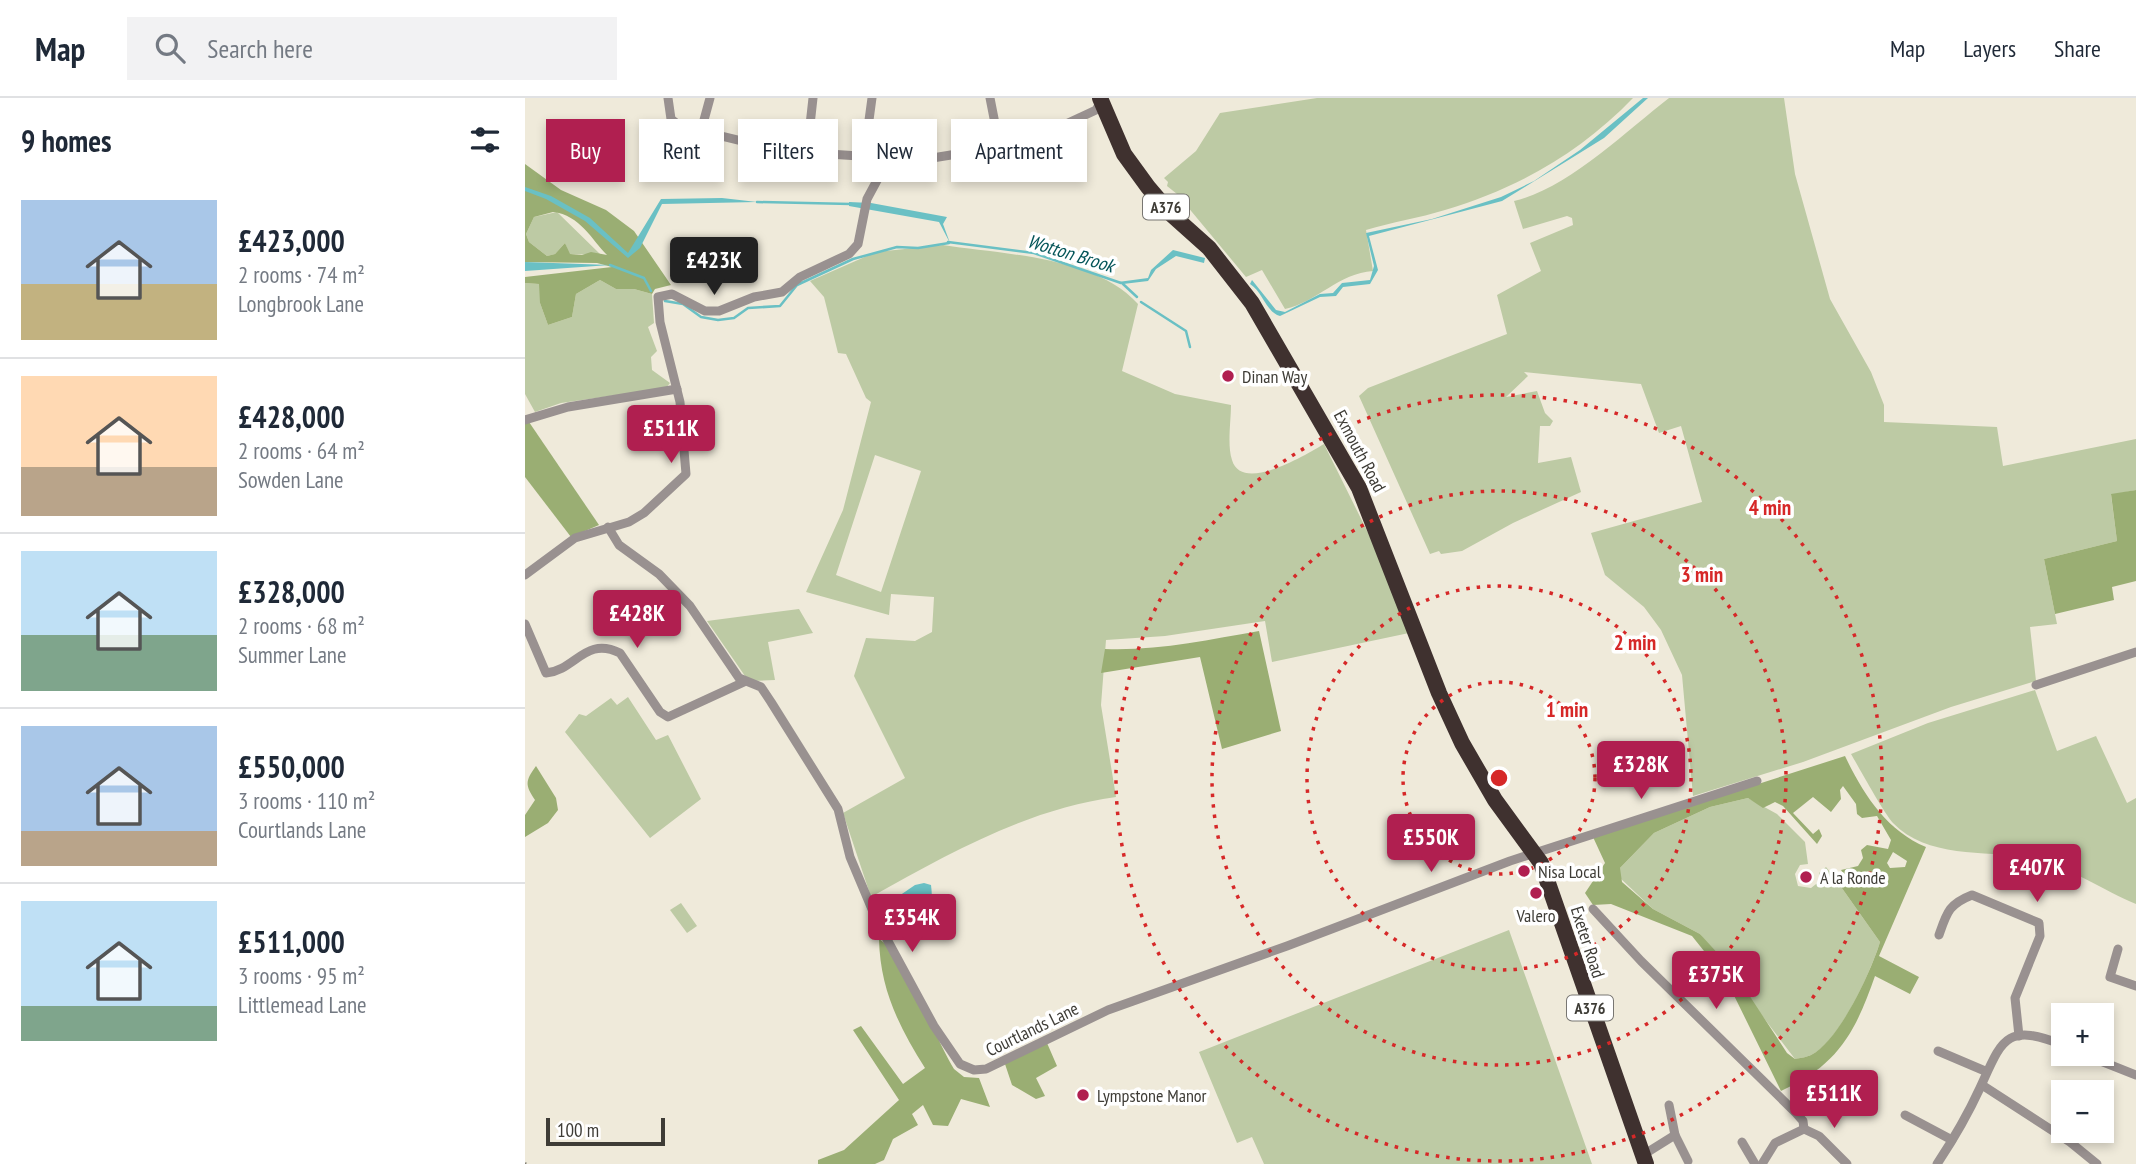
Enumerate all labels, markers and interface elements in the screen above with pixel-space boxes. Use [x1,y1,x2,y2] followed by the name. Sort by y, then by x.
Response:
[127,17,617,80] search box
[35,27,85,70] text: Map
[151,29,189,67] icon: search
[207,32,313,65] text: Search here
[1890,33,1925,64] text: Map
[1963,33,2016,64] text: Layers
[2054,33,2101,64] text: Share
[546,119,625,182] chip: Buy
[639,119,724,182] chip: Rent
[738,119,838,182] chip: Filters
[852,119,937,182] chip: New
[951,119,1087,182] chip: Apartment
[21,121,112,160] text: 9 homes
[466,121,504,159] icon: filters
[1143,194,1189,220] road number: A376
[238,221,345,260] text: £423,000
[77,228,161,312] icon: home
[1025,228,1120,278] water label: Wotton Brook
[665,238,763,297] pin: £423K
[686,245,742,274] text: £423K
[238,260,365,289] text: 2 rooms · 74 m²
[238,289,364,318] text: Longbrook Lane
[1242,365,1308,388] place label: Dinan Way
[1220,368,1236,384] marker: Dinan Way
[238,397,345,436] text: £428,000
[77,404,161,488] icon: home
[622,406,720,465] pin: £511K
[1329,406,1391,496] street label: Exmouth Road
[643,413,699,442] text: £511K
[238,436,365,465] text: 2 rooms · 64 m²
[238,465,344,494] text: Sowden Lane
[1749,494,1791,521] text: 4 min
[1681,561,1723,588] text: 3 min
[238,572,345,611] text: £328,000
[77,579,161,663] icon: home
[588,590,686,650] pin: £428K
[609,598,665,627] text: £428K
[238,611,365,640] text: 2 rooms · 68 m²
[1614,629,1656,656] text: 2 min
[238,640,346,669] text: Summer Lane
[1546,696,1588,723] text: 1 min
[1592,742,1690,801] pin: £328K
[238,747,345,786] text: £550,000
[1613,749,1669,778] text: £328K
[77,754,161,838] icon: home
[1487,766,1511,790] centre of rings
[238,786,375,815] text: 3 rooms · 110 m²
[1382,814,1480,874] pin: £550K
[238,815,366,844] text: Courtlands Lane
[1403,822,1459,851] text: £550K
[1988,844,2086,904] pin: £407K
[2009,852,2065,881] text: £407K
[1538,860,1602,883] place label: Nisa Local
[1516,863,1532,879] marker: Nisa Local
[1820,866,1886,889] place label: A la Ronde
[1798,869,1814,885] marker: A la Ronde
[1528,885,1544,901] marker: Valero
[863,894,961,954] pin: £354K
[884,902,940,931] text: £354K
[1566,903,1610,981] street label: Exeter Road
[1515,904,1556,927] place label: Valero
[238,922,345,961] text: £511,000
[77,929,161,1013] icon: home
[1667,951,1765,1011] pin: £375K
[1688,959,1744,988] text: £375K
[238,961,365,990] text: 3 rooms · 95 m²
[238,990,367,1019] text: Littlemead Lane
[1567,996,1613,1020] road number: A376
[982,997,1082,1061] street label: Courtlands Lane
[2051,1003,2114,1143] map controls
[2051,1003,2114,1066] button: +
[1785,1070,1883,1130] pin: £511K
[1806,1078,1862,1107] text: £511K
[2051,1080,2114,1143] button: −
[1097,1084,1207,1107] place label: Lympstone Manor
[1075,1087,1091,1103] marker: Lympstone Manor
[546,1115,665,1147] scale bar
[557,1118,599,1142] text: 100 m

